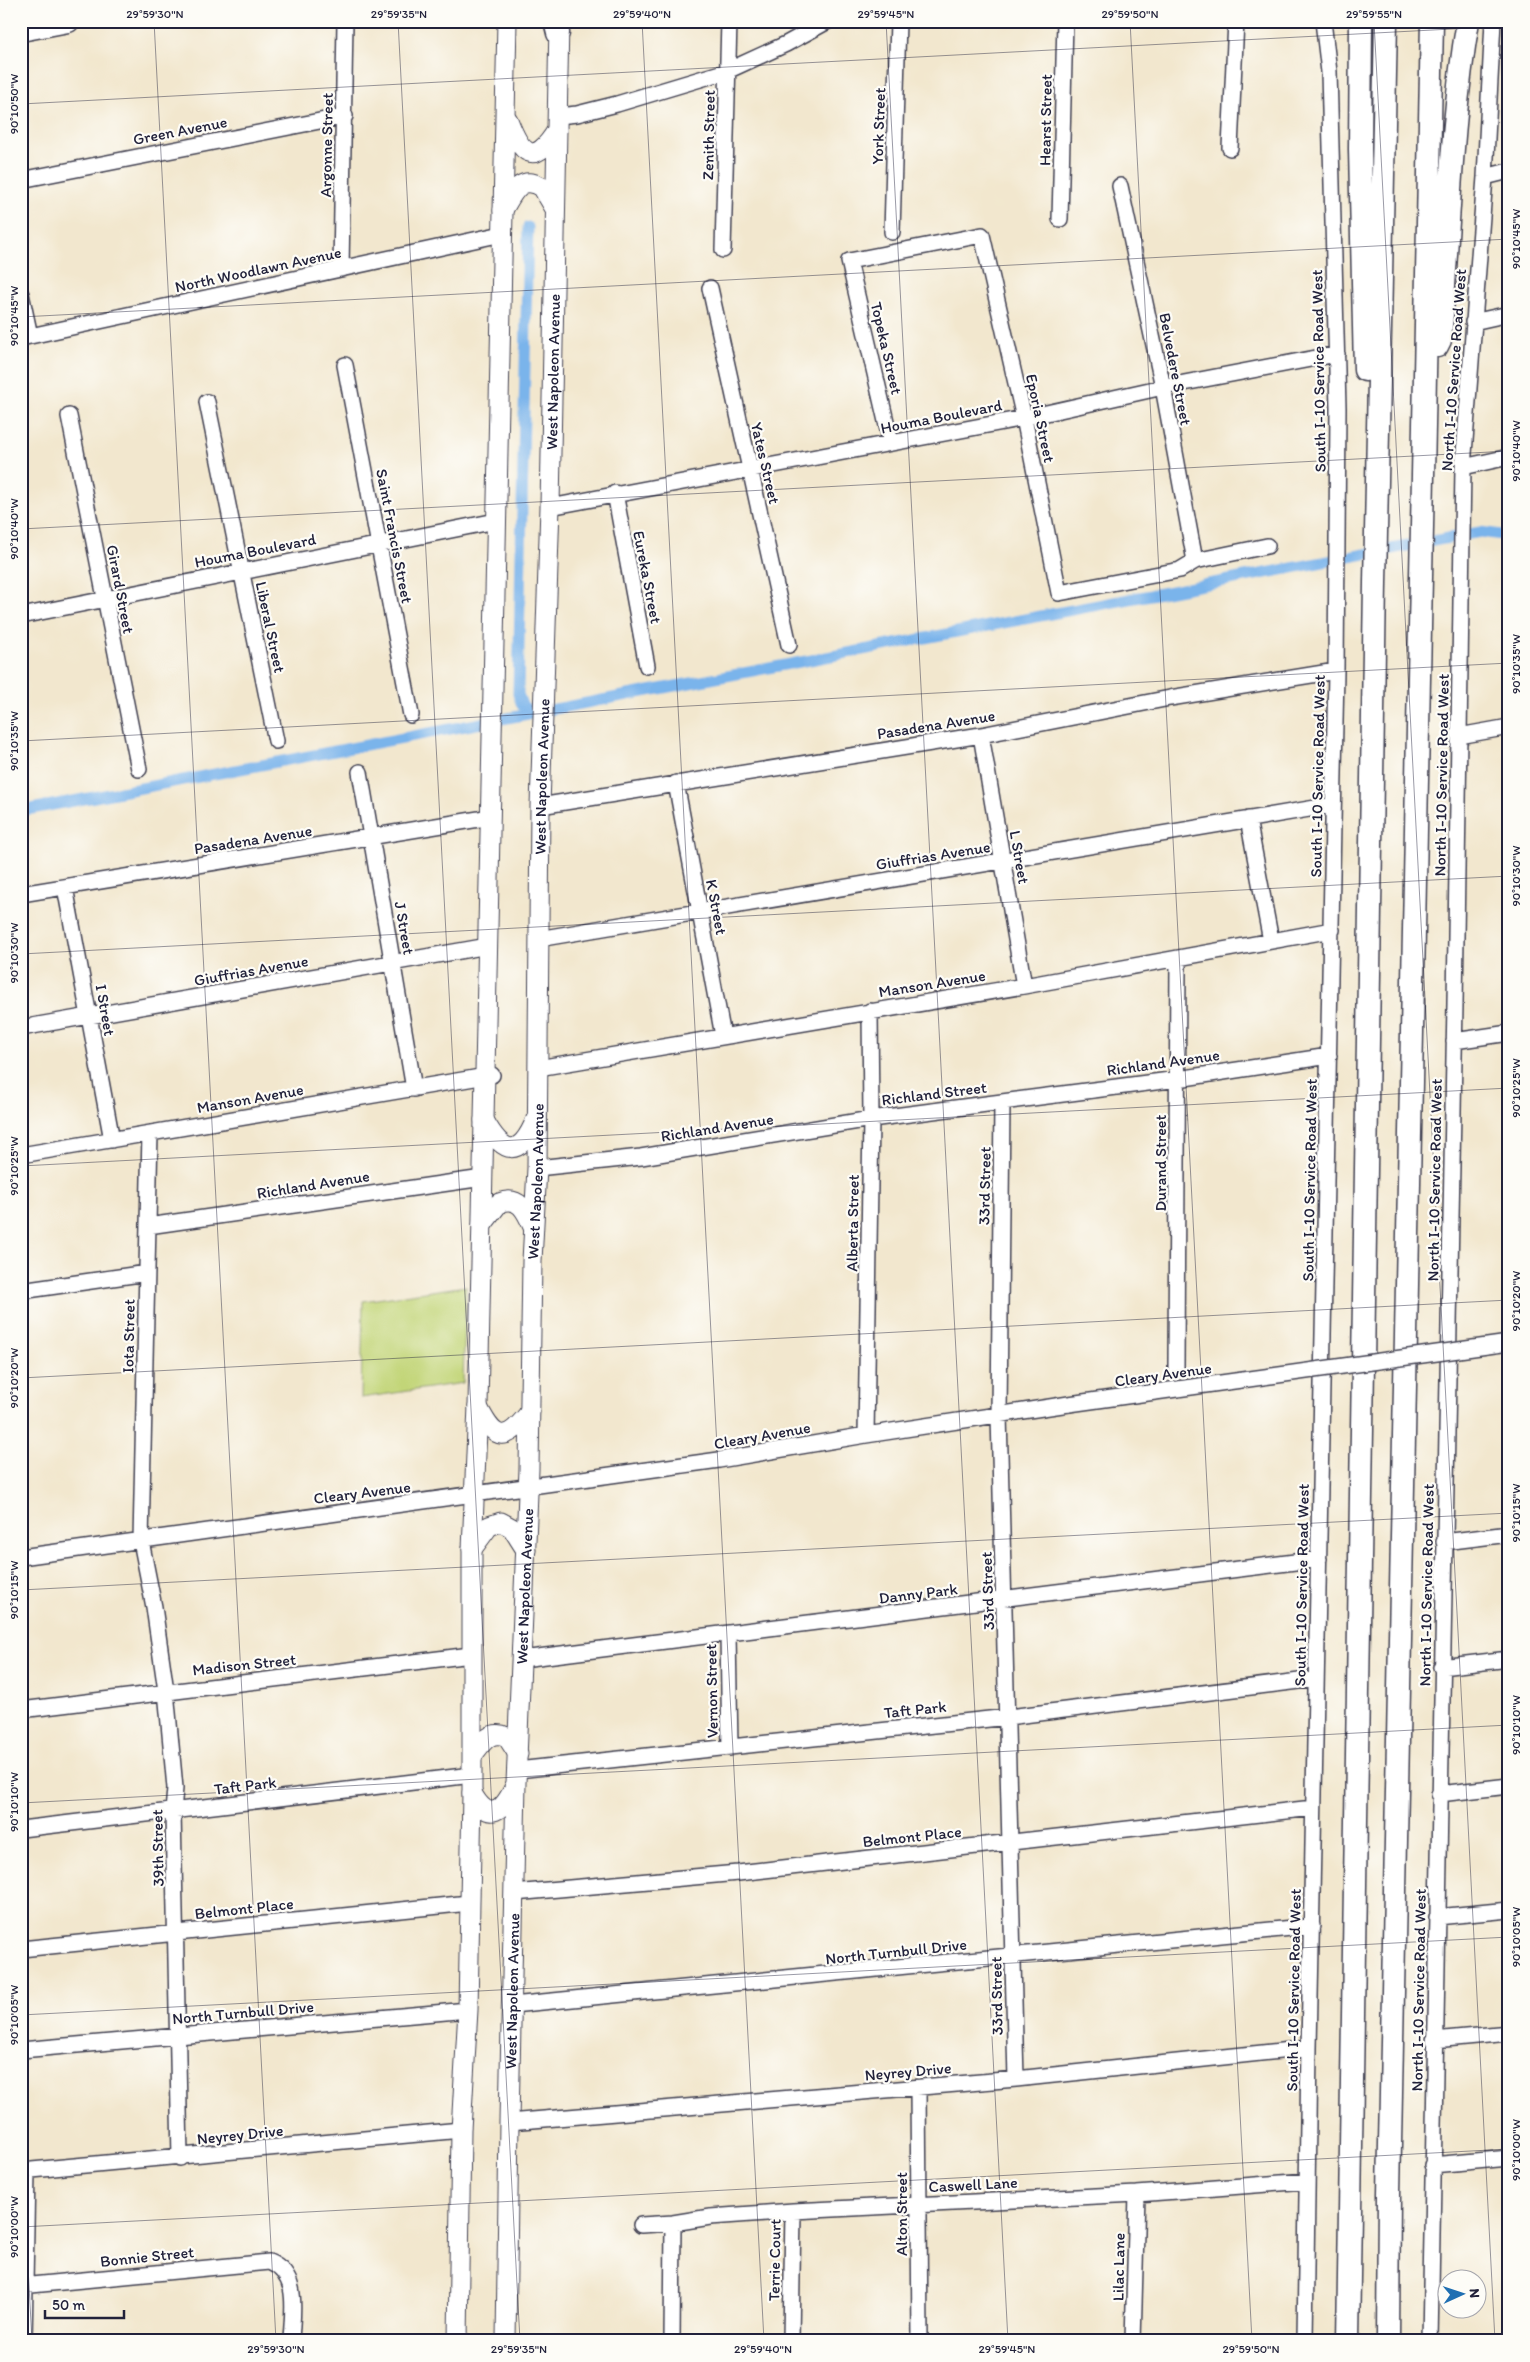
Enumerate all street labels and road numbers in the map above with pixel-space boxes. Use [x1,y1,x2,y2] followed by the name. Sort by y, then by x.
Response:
[1035,74,1056,166] street label: Hearst Street
[868,87,889,165] street label: York Street
[698,90,719,180] street label: Zenith Street
[316,92,337,198] street label: Argonne Street
[131,112,229,149] street label: Green Avenue
[173,243,343,296] street label: North Woodlawn Avenue
[1437,268,1470,472] street label: North I-10 Service Road West
[1307,269,1330,473] street label: South I-10 Service Road West
[542,293,564,450] street label: West Napoleon Avenue
[867,300,906,396] street label: Topeka Street
[1155,311,1196,427] street label: Belvedere Street
[1022,372,1059,464] street label: Eporia Street
[879,395,1004,438] street label: Houma Boulevard
[747,420,784,506] street label: Yates Street
[372,467,417,605] street label: Saint Francis Street
[193,529,318,572] street label: Houma Boulevard
[629,529,666,625] street label: Eureka Street
[103,543,138,635] street label: Girard Street
[252,580,289,674] street label: Liberal Street
[1306,674,1329,878] street label: South I-10 Service Road West
[1430,674,1453,876] street label: North I-10 Service Road West
[531,698,554,855] street label: West Napoleon Avenue
[876,706,996,743] street label: Pasadena Avenue
[193,821,313,858] street label: Pasadena Avenue
[1005,829,1034,885] street label: L Street
[874,837,992,874] street label: Giuffrias Avenue
[702,878,731,936] street label: K Street
[390,900,419,956] street label: J Street
[192,951,310,990] street label: Giuffrias Avenue
[877,966,987,1001] street label: Manson Avenue
[92,983,119,1037] street label: I Street
[1105,1045,1221,1080] street label: Richland Avenue
[880,1078,988,1109] street label: Richland Street
[1298,1078,1321,1282] street label: South I-10 Service Road West
[1423,1079,1446,1281] street label: North I-10 Service Road West
[195,1080,305,1117] street label: Manson Avenue
[523,1103,548,1260] street label: West Napoleon Avenue
[659,1109,775,1146] street label: Richland Avenue
[1151,1115,1170,1211] street label: Durand Street
[974,1147,995,1225] street label: 33rd Street
[255,1166,371,1203] street label: Richland Avenue
[842,1174,863,1272] street label: Alberta Street
[118,1299,139,1373] street label: Iota Street
[1113,1358,1213,1391] street label: Cleary Avenue
[712,1418,812,1453] street label: Cleary Avenue
[312,1477,412,1508] street label: Cleary Avenue
[1290,1483,1313,1687] street label: South I-10 Service Road West
[1415,1484,1438,1686] street label: North I-10 Service Road West
[512,1508,537,1665] street label: West Napoleon Avenue
[977,1551,998,1631] street label: 33rd Street
[878,1579,959,1608] street label: Danny Park
[701,1644,722,1738] street label: Vernon Street
[191,1650,297,1679] street label: Madison Street
[883,1697,947,1722] street label: Taft Park
[213,1772,277,1799] street label: Taft Park
[147,1809,168,1887] street label: 39th Street
[862,1822,962,1851] street label: Belmont Place
[1282,1888,1305,2092] street label: South I-10 Service Road West
[1407,1889,1430,2091] street label: North I-10 Service Road West
[194,1894,294,1923] street label: Belmont Place
[501,1913,523,2069] street label: West Napoleon Avenue
[824,1935,968,1968] street label: North Turnbull Drive
[986,1957,1007,2035] street label: 33rd Street
[171,1997,315,2028] street label: North Turnbull Drive
[864,2058,952,2085] street label: Neyrey Drive
[196,2121,284,2148] street label: Neyrey Drive
[892,2172,911,2256] street label: Alton Street
[928,2173,1018,2196] street label: Caswell Lane
[764,2219,785,2301] street label: Terrie Court
[1108,2233,1129,2301] street label: Lilac Lane
[99,2242,195,2271] street label: Bonnie Street

